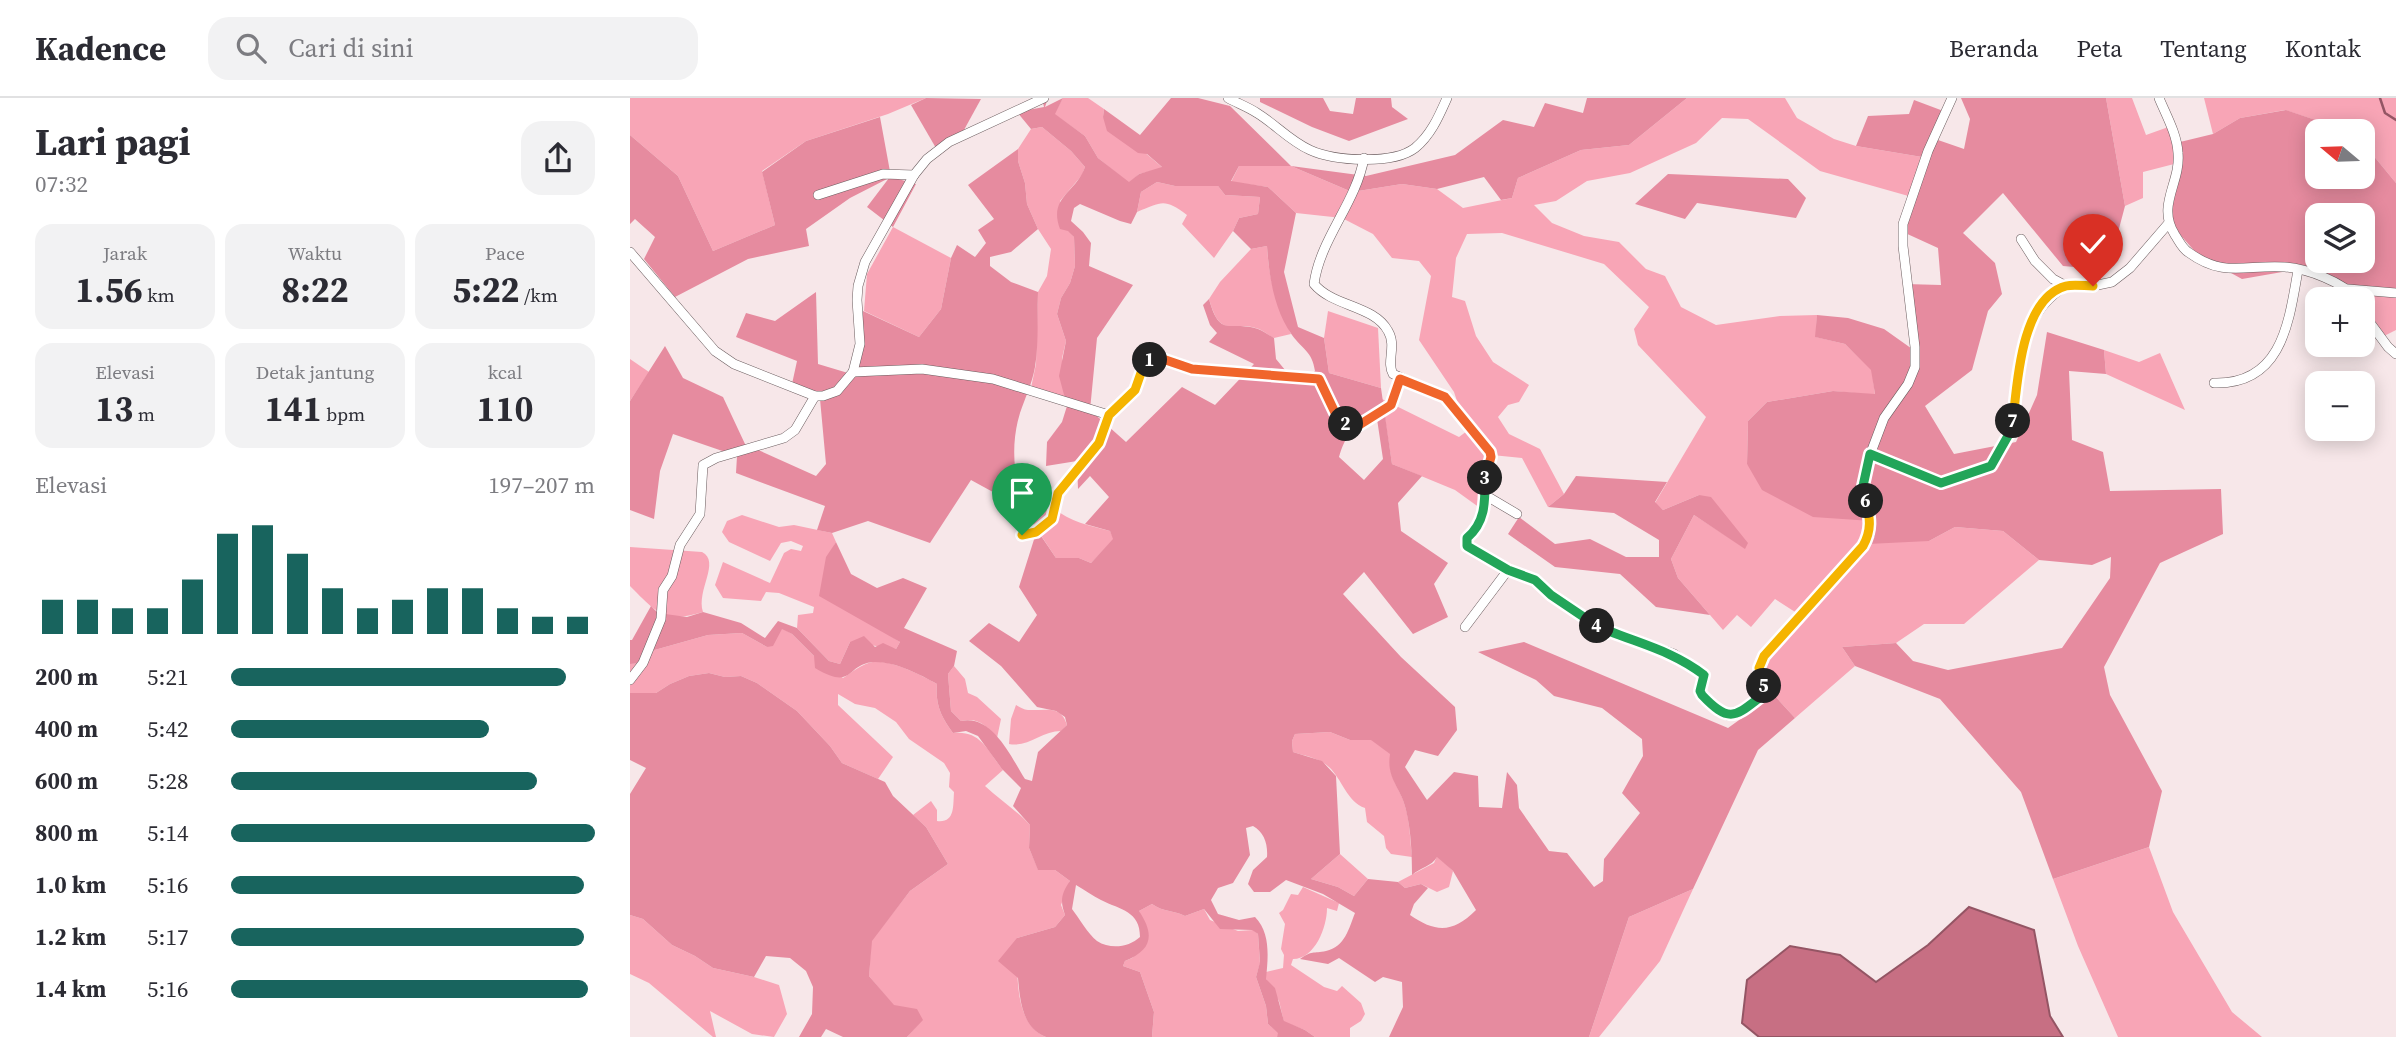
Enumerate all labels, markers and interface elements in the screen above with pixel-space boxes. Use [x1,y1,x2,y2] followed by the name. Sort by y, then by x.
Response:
[208,17,698,80] search box
[35,26,166,71] text: Kadence
[232,29,270,67] icon: search
[288,30,414,66] text: Cari di sini
[1949,32,2038,65] text: Beranda
[2076,32,2122,65] text: Peta
[2160,32,2247,65] text: Tentang
[2285,32,2361,65] text: Kontak
[35,116,191,168] text: Lari pagi
[2305,119,2375,189] north arrow
[2305,119,2375,441] map controls
[521,121,595,195] button: share
[35,168,88,200] text: 07:32
[2305,203,2375,273] button: layers
[2063,214,2123,286] pin
[2074,225,2112,263] icon: check
[103,240,147,266] text: Jarak
[288,240,342,266] text: Waktu
[485,240,525,266] text: Pace
[75,266,143,314] text: 1.56
[281,266,349,314] text: 8:22
[452,266,520,314] text: 5:22
[143,282,175,308] text: km
[520,282,558,308] text: /km
[2305,287,2375,357] button: +
[1133,342,1168,378] pin: 1
[1144,346,1155,372] text: 1
[95,359,155,385] text: Elevasi
[256,359,374,385] text: Detak jantung
[488,359,522,385] text: kcal
[2305,371,2375,441] button: −
[95,385,133,433] text: 13
[265,385,322,433] text: 141
[477,385,533,433] text: 110
[133,401,155,427] text: m
[322,401,365,427] text: bpm
[1996,404,2030,438] pin: 7
[1328,406,1364,442] pin: 2
[2007,407,2018,433] text: 7
[1340,410,1351,436] text: 2
[1468,460,1502,496] pin: 3
[992,463,1052,535] pin
[1479,464,1490,490] text: 3
[35,469,107,501] text: Elevasi
[488,469,595,501] text: 197–207 m
[1003,474,1041,512] icon: arrive
[1848,484,1884,518] pin: 6
[1860,487,1871,513] text: 6
[1580,608,1614,644] pin: 4
[1591,612,1602,638] text: 4
[35,661,98,693] text: 200 m
[147,661,188,693] text: 5:21
[1746,668,1782,704] pin: 5
[1758,672,1769,698] text: 5
[35,713,98,745] text: 400 m
[147,713,188,745] text: 5:42
[35,765,98,797] text: 600 m
[147,765,188,797] text: 5:28
[35,817,98,849] text: 800 m
[147,817,188,849] text: 5:14
[35,869,106,901] text: 1.0 km
[147,869,188,901] text: 5:16
[35,921,106,953] text: 1.2 km
[147,921,188,953] text: 5:17
[35,973,106,1005] text: 1.4 km
[147,973,188,1005] text: 5:16

